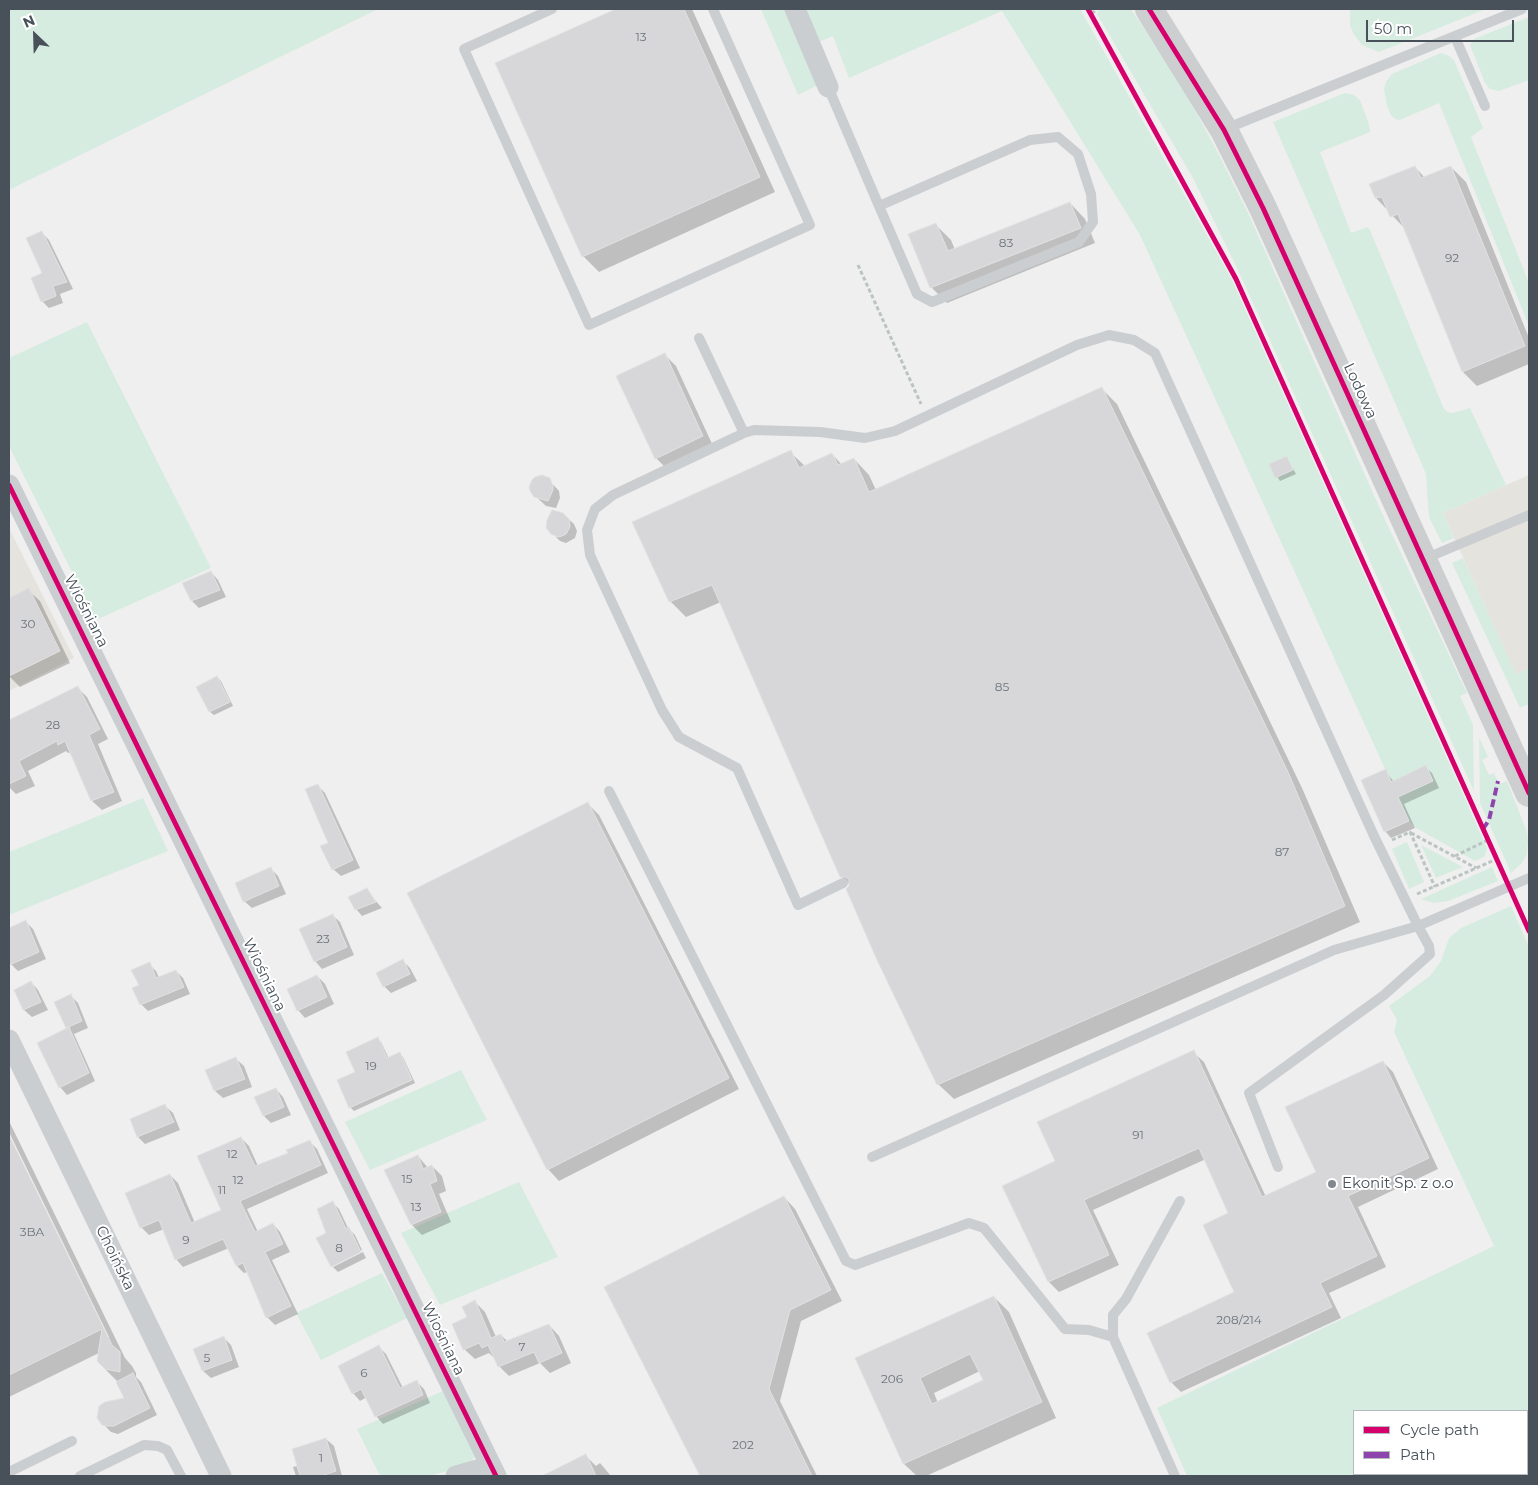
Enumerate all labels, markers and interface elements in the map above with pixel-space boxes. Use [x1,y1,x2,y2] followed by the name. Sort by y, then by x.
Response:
[10,10,60,60] north arrow
[1368,10,1516,42] scale bar
[20,11,38,32] text: N
[1374,19,1412,38] text: 50 m
[635,30,647,44] house number: 13
[999,236,1013,250] house number: 83
[1445,251,1459,265] house number: 92
[1339,360,1381,422] street label: Lodowa
[60,572,112,650] street label: Wiośniana
[21,617,35,631] house number: 30
[995,680,1009,694] house number: 85
[46,718,60,732] house number: 28
[1275,845,1289,859] house number: 87
[316,932,330,946] house number: 23
[239,935,289,1015] street label: Wiośniana
[365,1059,377,1073] house number: 19
[1132,1128,1144,1142] house number: 91
[226,1147,238,1161] house number: 12
[401,1172,413,1186] house number: 15
[232,1173,244,1187] house number: 12
[1342,1175,1454,1193] place label: Ekonit Sp. z o.o
[1326,1178,1338,1190] marker: Ekonit Sp. z o.o
[218,1183,226,1197] house number: 11
[410,1200,422,1214] house number: 13
[92,1223,138,1293] street label: Choińska
[20,1225,44,1239] house number: 3BA
[182,1233,190,1247] house number: 9
[335,1241,343,1255] house number: 8
[418,1299,468,1379] street label: Wiośniana
[1216,1313,1262,1327] house number: 208/214
[518,1340,526,1354] house number: 7
[204,1351,210,1365] house number: 5
[360,1366,368,1380] house number: 6
[881,1372,903,1386] house number: 206
[1353,1410,1528,1475] legend
[1400,1420,1479,1439] text: Cycle path
[732,1438,754,1452] house number: 202
[1400,1445,1436,1464] text: Path
[319,1451,323,1465] house number: 1

